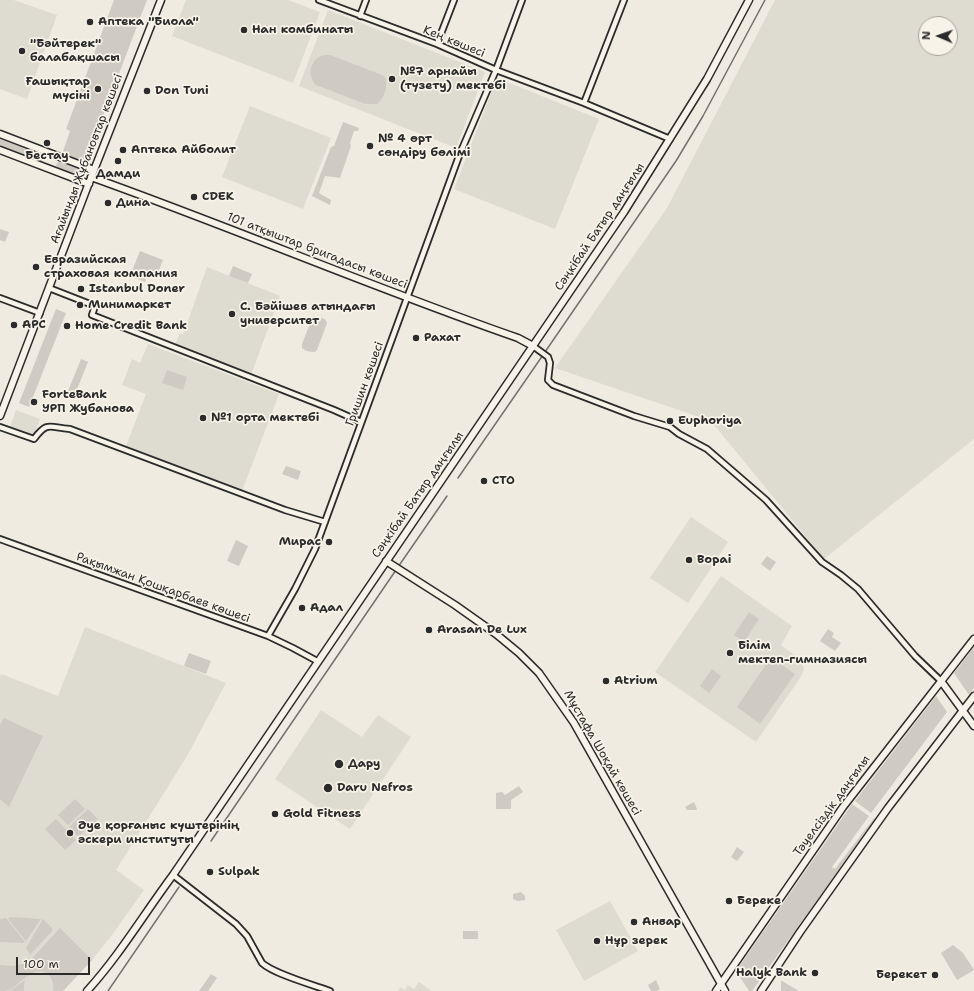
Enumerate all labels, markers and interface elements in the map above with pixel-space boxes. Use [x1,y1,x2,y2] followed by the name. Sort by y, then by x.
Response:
[98,15,199,29] place label: Аптека "Биола"
[918,16,958,56] north arrow
[85,17,95,27] marker: Аптека "Биола"
[252,23,353,37] place label: Нан комбинаты
[421,23,487,61] street label: Кең көшесі
[239,25,249,35] marker: Нан комбинаты
[919,31,934,40] text: N
[30,37,120,65] place label: "Бәйтерек" балабақшасы
[17,46,27,56] marker: "Бәйтерек" балабақшасы
[400,65,506,93] place label: №7 арнайы (түзету) мектебі
[48,72,126,246] street label: Ағайынды Жұбановтар көшесі
[387,74,397,84] marker: №7 арнайы (түзету) мектебі
[26,75,90,103] place label: Ғашықтар мүсіні
[93,84,103,94] marker: Ғашықтар мүсіні
[155,84,209,98] place label: Don Tuni
[142,86,152,96] marker: Don Tuni
[378,132,470,160] place label: № 4 өрт сөндіру бөлімі
[42,138,52,148] marker: Бестау
[365,141,375,151] marker: № 4 өрт сөндіру бөлімі
[131,143,236,157] place label: Аптека Айболит
[118,145,128,155] marker: Аптека Айболит
[25,149,69,163] place label: Бестау
[113,156,123,166] marker: Дамди
[552,161,648,293] street label: Сәңкібай Батыр даңғылы
[96,167,140,181] place label: Дамди
[202,190,234,204] place label: CDEK
[189,192,199,202] marker: CDEK
[116,196,150,210] place label: Дина
[103,198,113,208] marker: Дина
[225,210,409,292] street label: 101 атқыштар бригадасы көшесі
[44,253,177,281] place label: Евразийская страховая компания
[31,262,41,272] marker: Евразийская страховая компания
[89,282,185,296] place label: Istanbul Doner
[76,284,86,294] marker: Istanbul Doner
[88,298,171,312] place label: Минимаркет
[75,300,85,310] marker: Минимаркет
[240,300,375,328] place label: С. Бәйішев атындағы университет
[227,309,237,319] marker: С. Бәйішев атындағы университет
[22,318,46,332] place label: АРС
[75,319,187,333] place label: Home Credit Bank
[9,320,19,330] marker: АРС
[62,321,72,331] marker: Home Credit Bank
[424,331,461,345] place label: Рахат
[411,333,421,343] marker: Рахат
[343,340,387,428] street label: Гришин көшесі
[42,388,134,416] place label: ForteBank УРП Жубанова
[29,397,39,407] marker: ForteBank УРП Жубанова
[211,411,319,425] place label: №1 орта мектебі
[198,413,208,423] marker: №1 орта мектебі
[678,414,742,428] place label: Euphoriya
[665,416,675,426] marker: Euphoriya
[369,429,467,561] street label: Сәңкібай Батыр даңғылы
[492,474,515,488] place label: СТО
[479,476,489,486] marker: СТО
[279,535,321,549] place label: Мирас
[324,537,334,547] marker: Мирас
[74,550,252,626] street label: Рақымжан Қошқарбаев көшесі
[697,553,731,567] place label: Bopai
[684,555,694,565] marker: Bopai
[310,601,343,615] place label: Адал
[297,603,307,613] marker: Адал
[437,623,527,637] place label: Arasan De Lux
[424,625,434,635] marker: Arasan De Lux
[738,639,867,667] place label: Білім мектеп-гимназиясы
[725,648,735,658] marker: Білім мектеп-гимназиясы
[614,674,657,688] place label: Atrium
[601,676,611,686] marker: Atrium
[560,688,644,818] street label: Мұстафа Шоқай көшесі
[791,753,873,859] street label: Тәуелсіздік даңғылы
[348,757,380,771] place label: Дару
[333,758,345,770] marker: Дару
[337,781,413,795] place label: Daru Nefros
[322,782,334,794] marker: Daru Nefros
[283,807,361,821] place label: Gold Fitness
[270,809,280,819] marker: Gold Fitness
[78,819,239,847] place label: Әуе қорғаныс күштерінің әскери институты
[65,828,75,838] marker: Әуе қорғаныс күштерінің әскери институты
[218,865,260,879] place label: Sulpak
[205,867,215,877] marker: Sulpak
[737,894,781,908] place label: Береке
[724,896,734,906] marker: Береке
[642,915,681,929] place label: Анвар
[629,917,639,927] marker: Анвар
[605,934,668,948] place label: Нұр зерек
[592,936,602,946] marker: Нұр зерек
[18,949,92,975] scale bar
[23,956,59,972] text: 100 m
[736,966,807,980] place label: Halyk Bank
[810,968,820,978] marker: Halyk Bank
[876,968,927,982] place label: Берекет
[930,970,940,980] marker: Берекет

